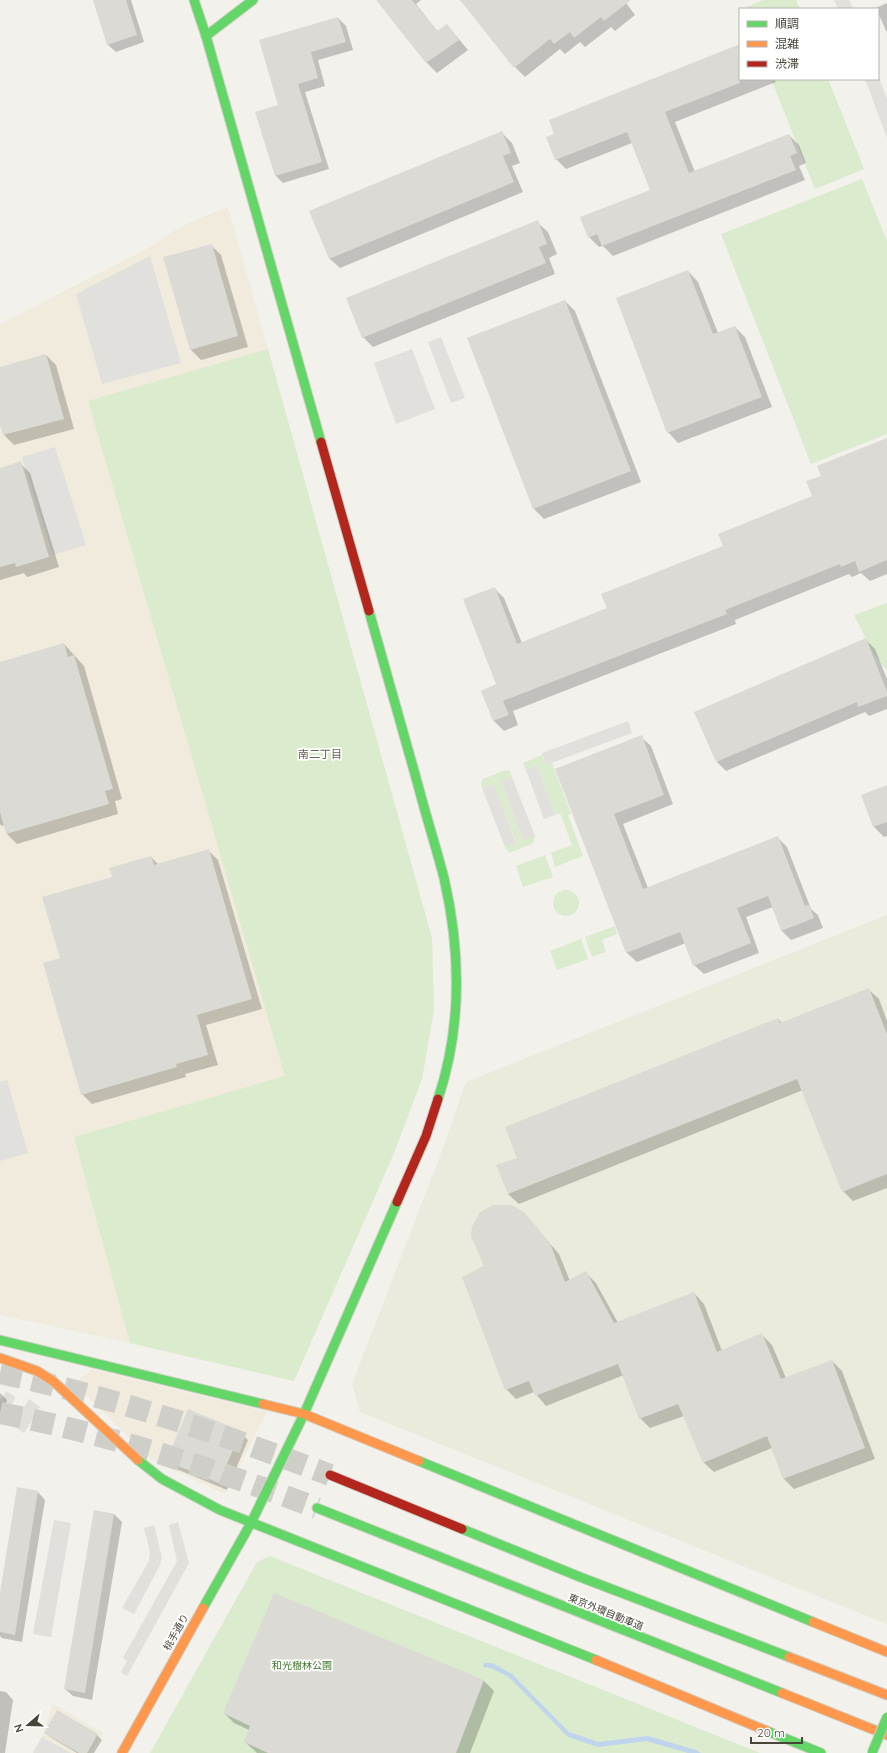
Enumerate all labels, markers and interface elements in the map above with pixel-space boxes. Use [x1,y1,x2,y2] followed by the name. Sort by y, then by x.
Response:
[739,8,879,80] legend
[775,16,799,31] text: 順調
[775,36,799,51] text: 混雑
[775,56,799,71] text: 渋滞
[298,747,342,761] district label: 南二丁目
[566,1591,646,1633] street label: 東京外環自動車道
[161,1611,191,1653] street label: 桃手通り
[272,1659,332,1672] park label: 和光樹林公園
[8,1705,48,1745] north arrow
[751,1719,802,1745] scale bar
[11,1722,27,1735] text: N
[757,1725,785,1740] text: 20 m

